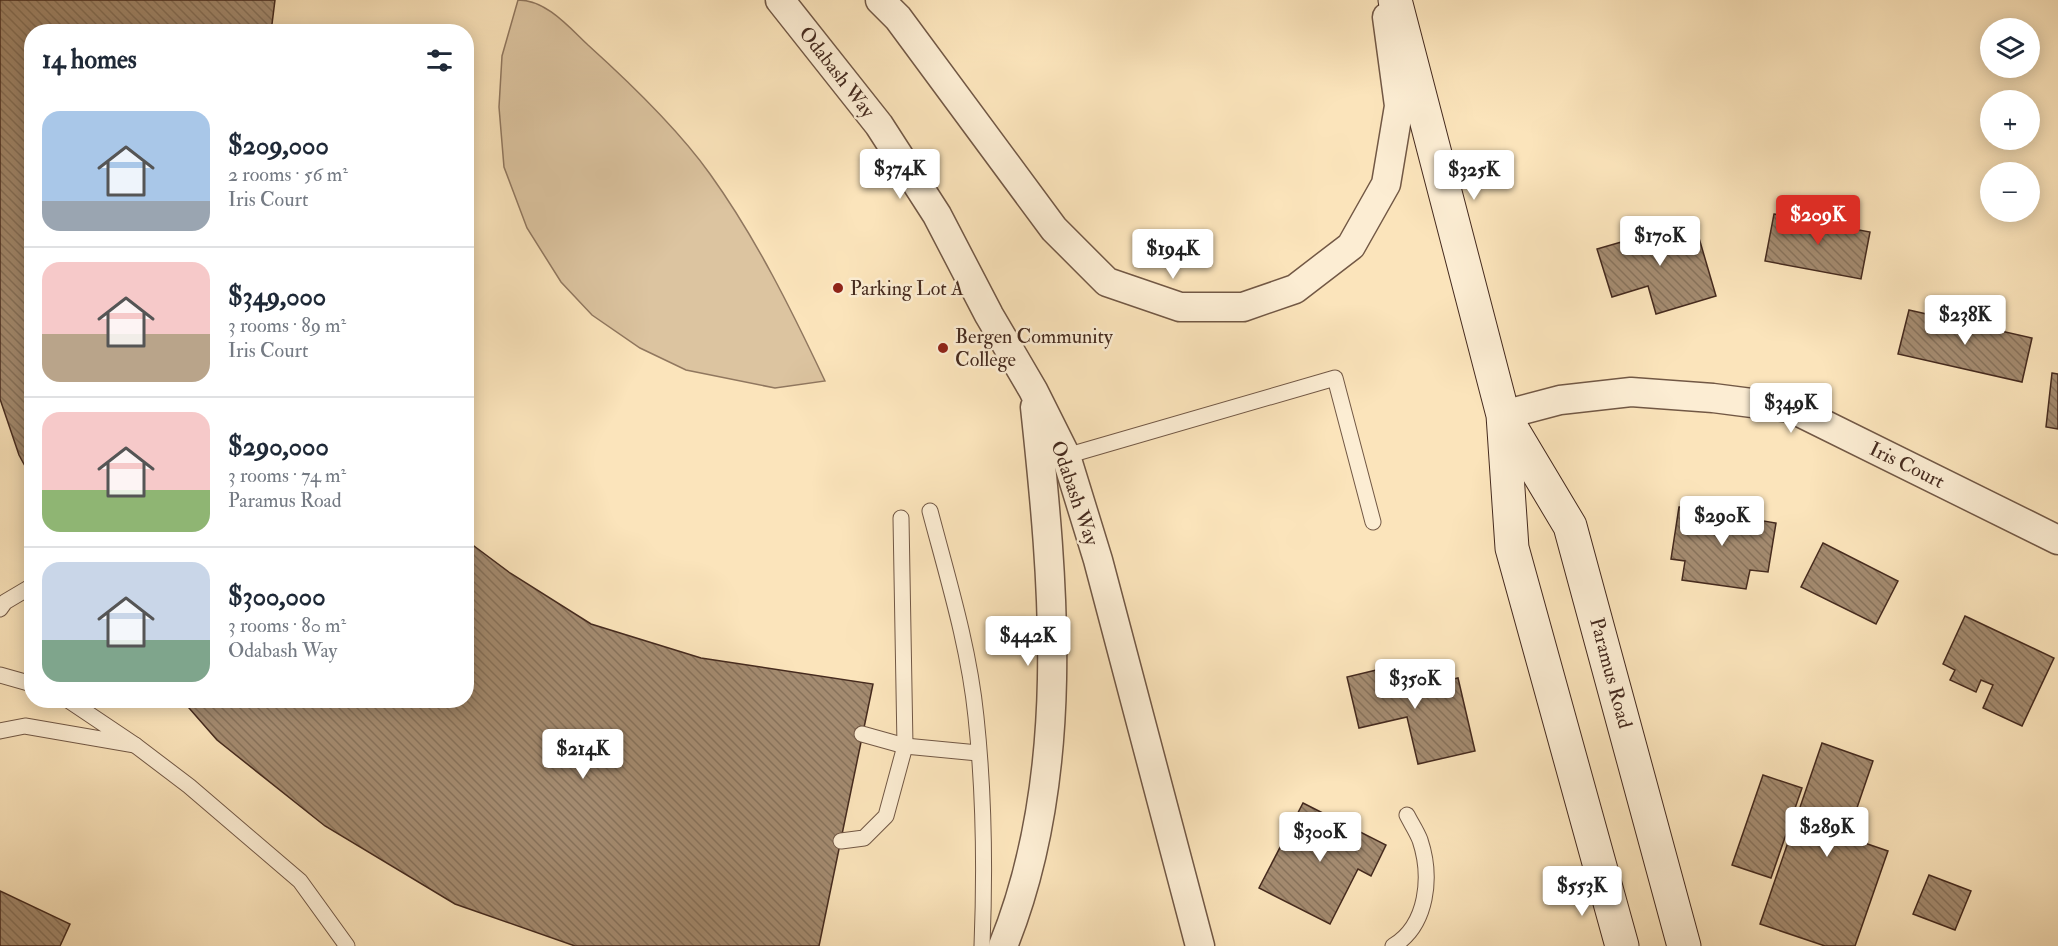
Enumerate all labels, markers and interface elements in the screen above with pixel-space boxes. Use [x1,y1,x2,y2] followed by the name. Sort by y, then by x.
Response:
[1980,18,2040,222] map controls
[1980,18,2040,78] button: layers
[794,21,881,124] street label: Odabash Way
[42,44,137,76] text: 14 homes
[423,44,456,77] icon: filters
[1980,90,2040,150] button: +
[228,130,329,162] text: $209,000
[90,135,162,207] icon: home
[858,149,942,200] pin: $374K
[1432,150,1516,201] pin: $325K
[874,156,926,181] text: $374K
[1448,157,1500,182] text: $325K
[228,162,348,187] text: 2 rooms · 56 m²
[1980,162,2040,222] button: −
[228,187,308,212] text: Iris Court
[1776,195,1860,246] pin: $209K
[1790,202,1846,227] text: $209K
[1618,216,1702,267] pin: $170K
[1634,223,1686,248] text: $170K
[1131,229,1215,280] pin: $194K
[1146,236,1200,261] text: $194K
[850,276,964,301] place label: Parking Lot A
[228,281,326,313] text: $349,000
[831,281,845,295] marker: Parking Lot A
[90,286,162,358] icon: home
[1923,295,2007,346] pin: $238K
[1939,302,1991,327] text: $238K
[228,313,346,338] text: 3 rooms · 89 m²
[955,324,1114,372] place label: Bergen Community College
[228,338,308,363] text: Iris Court
[936,341,950,355] marker: Bergen Community College
[1749,383,1833,434] pin: $349K
[1764,390,1818,415] text: $349K
[228,431,329,463] text: $290,000
[90,436,162,508] icon: home
[1865,436,1949,494] street label: Iris Court
[1045,437,1105,550] street label: Odabash Way
[228,463,346,488] text: 3 rooms · 74 m²
[228,488,342,513] text: Paramus Road
[1680,496,1764,547] pin: $290K
[1694,503,1750,528] text: $290K
[228,581,326,613] text: $300,000
[90,586,162,658] icon: home
[228,613,346,638] text: 3 rooms · 80 m²
[1584,615,1638,731] street label: Paramus Road
[986,616,1070,667] pin: $442K
[999,623,1057,648] text: $442K
[228,638,337,663] text: Odabash Way
[1373,659,1457,710] pin: $350K
[1389,666,1441,691] text: $350K
[541,729,625,780] pin: $214K
[556,736,610,761] text: $214K
[1785,807,1869,858] pin: $289K
[1278,812,1362,863] pin: $300K
[1799,814,1855,839] text: $289K
[1293,819,1347,844] text: $300K
[1540,866,1624,917] pin: $553K
[1557,873,1607,898] text: $553K

